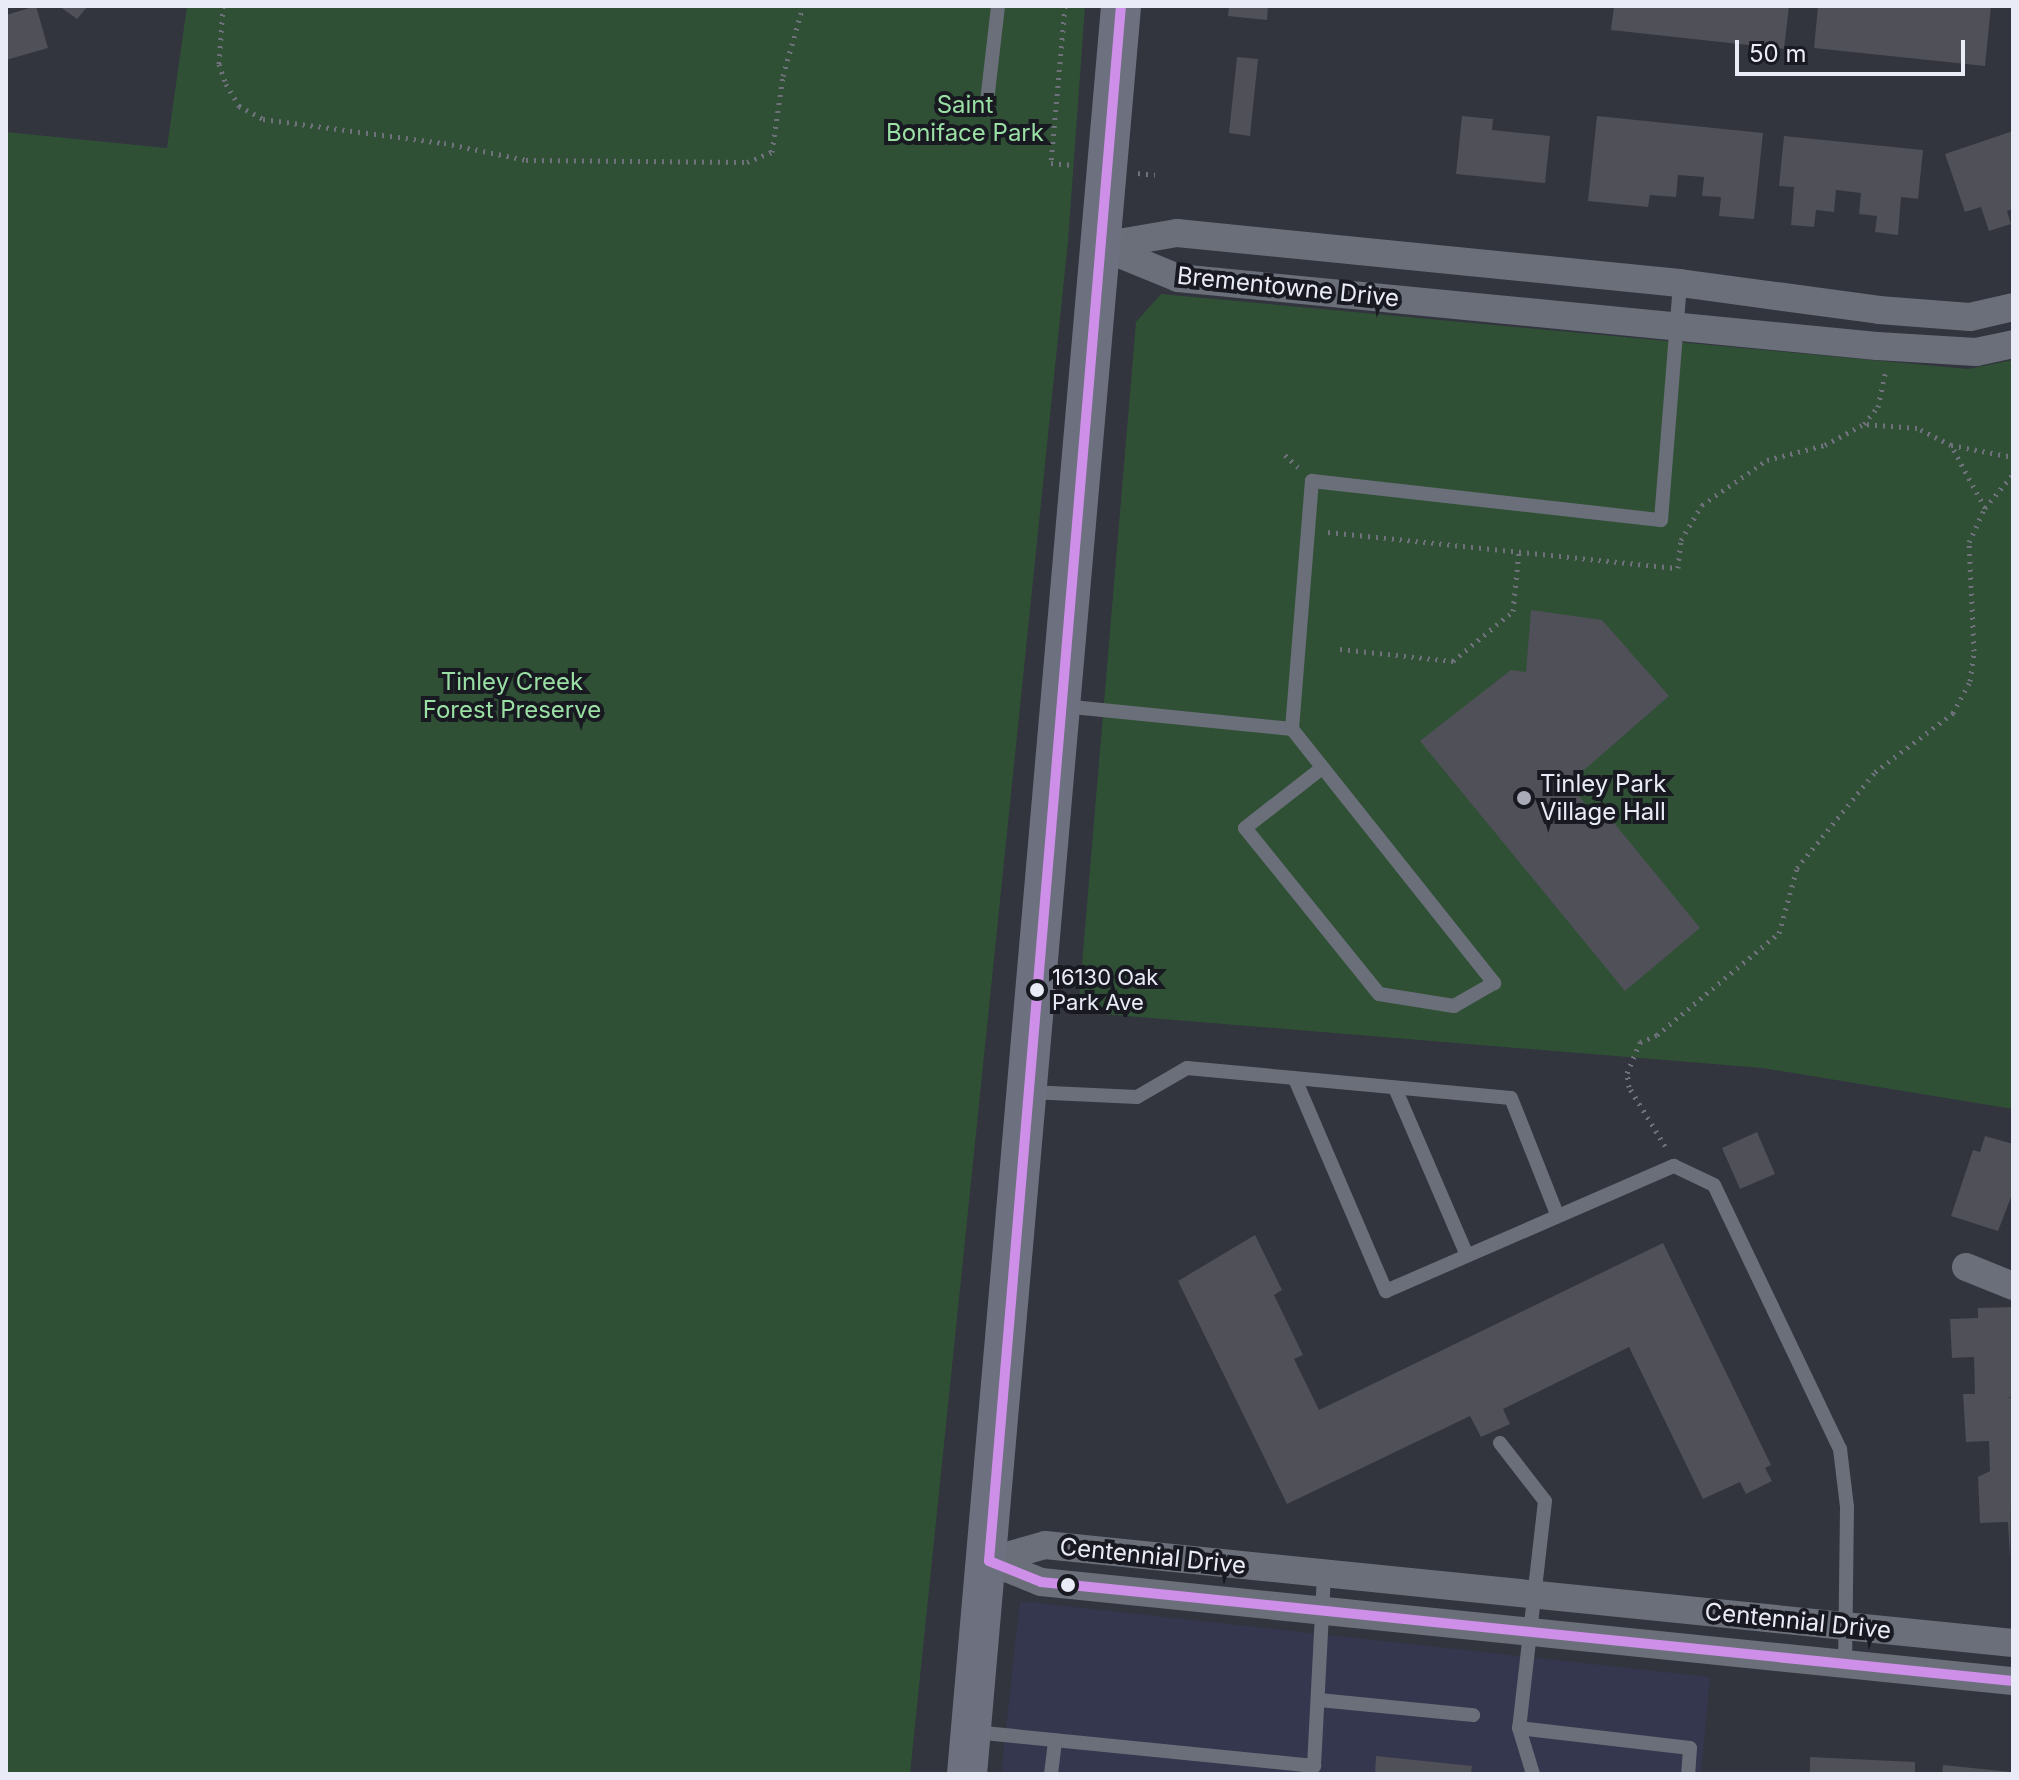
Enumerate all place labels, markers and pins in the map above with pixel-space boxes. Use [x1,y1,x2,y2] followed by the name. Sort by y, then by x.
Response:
[1540,770,1666,826] place label: Tinley Park Village Hall
[1515,789,1533,807] marker: Tinley Park Village Hall
[1052,964,1158,1016] place label: 16130 Oak Park Ave
[1029,982,1045,998] marker: 16130 Oak Park Ave
[1060,1577,1076,1593] unlabelled marker

